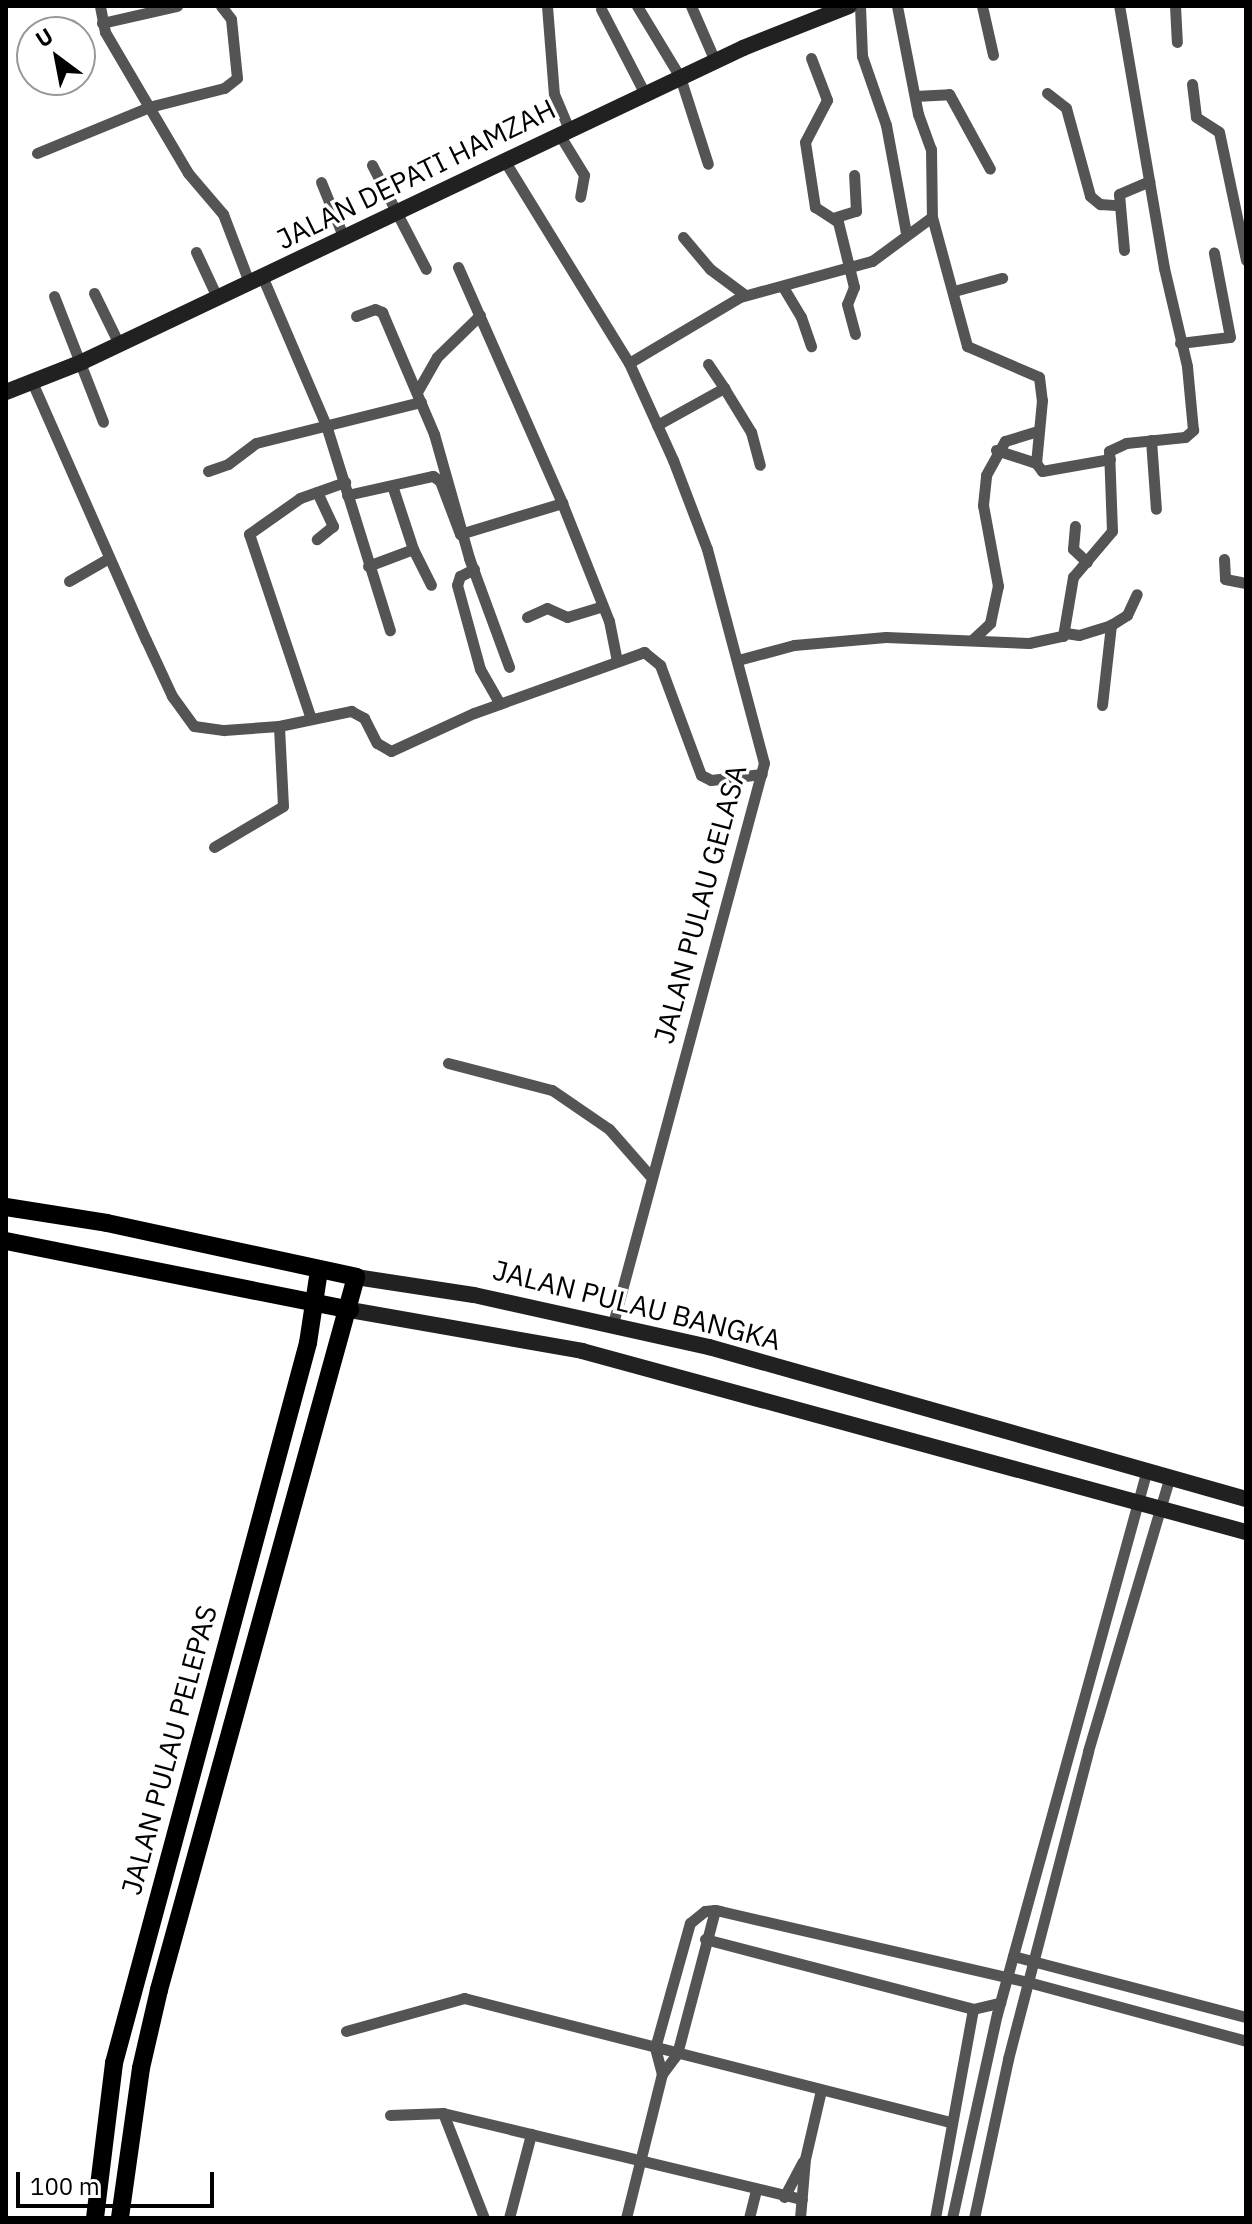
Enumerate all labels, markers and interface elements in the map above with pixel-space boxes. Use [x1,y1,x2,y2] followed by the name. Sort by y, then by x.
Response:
[16,16,96,96] north arrow
[30,21,58,53] text: U
[271,92,561,256] street label: JALAN DEPATI HAMZAH
[647,761,753,1047] street label: JALAN PULAU GELASA
[490,1253,784,1357] street label: JALAN PULAU BANGKA
[114,1602,224,1898] street label: JALAN PULAU PELEPAS
[20,2156,218,2206] scale bar
[30,2170,100,2202] text: 100 m

